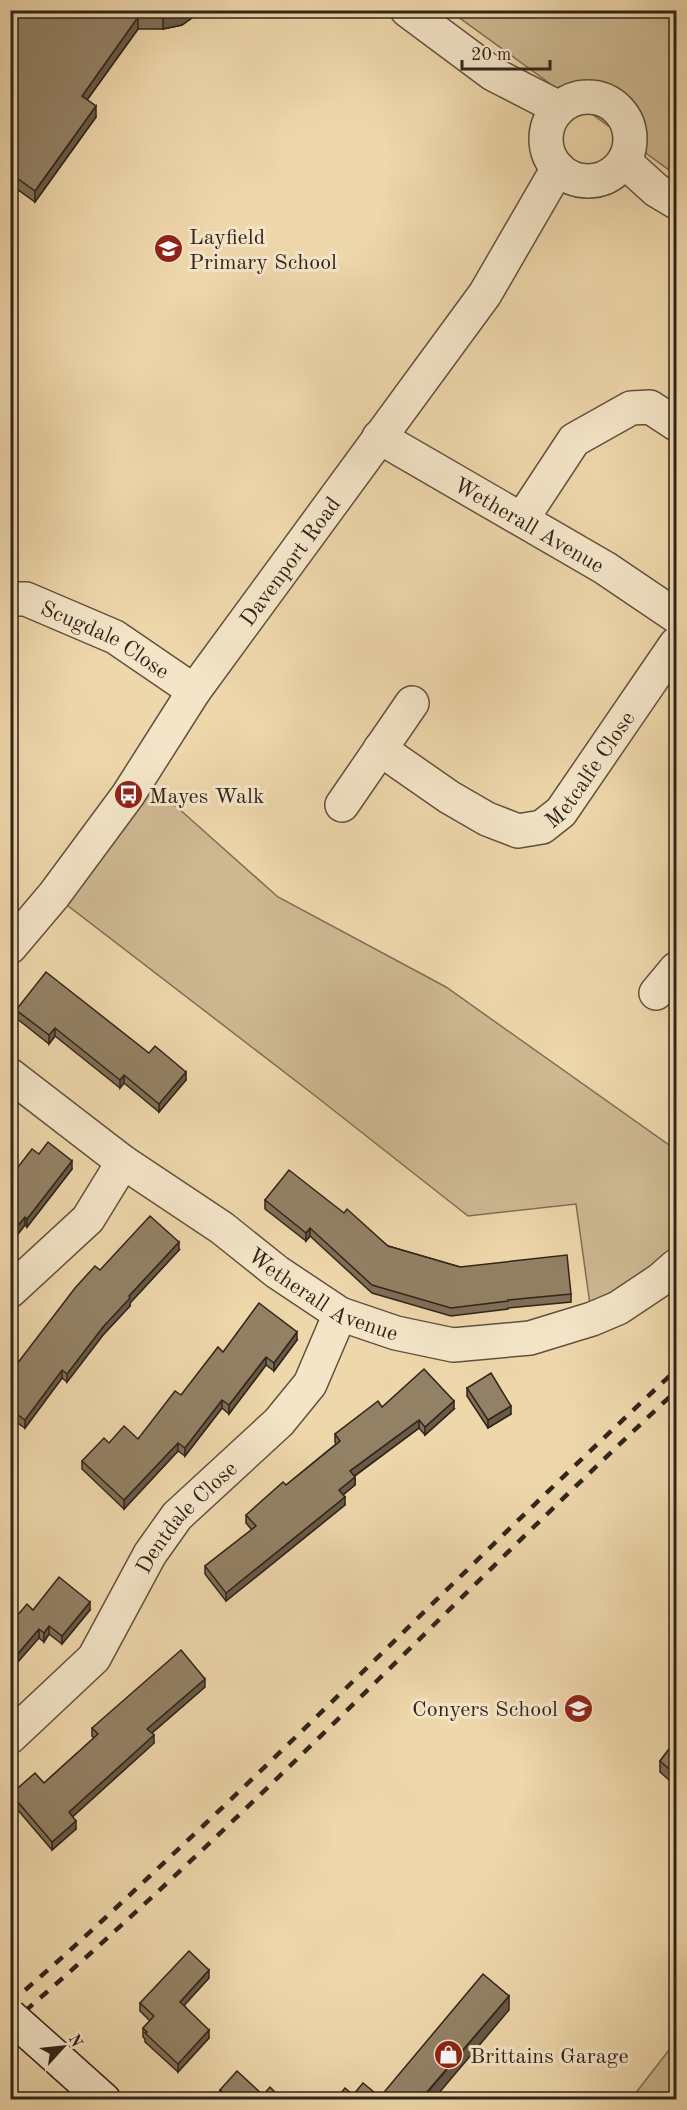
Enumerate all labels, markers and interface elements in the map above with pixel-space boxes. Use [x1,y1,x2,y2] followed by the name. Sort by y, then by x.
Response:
[462,33,550,71] scale bar
[471,46,511,64] text: 20 m
[189,227,337,274] place label: Layfield Primary School
[152,233,184,265] school or university icon: Layfield Primary School
[450,474,607,578] street label: Wetherall Avenue
[237,493,345,631] street label: Davenport Road
[37,598,173,684] street label: Scugdale Close
[542,708,640,833] street label: Metcalfe Close
[112,779,144,811] bus stop icon: Mayes Walk
[149,786,264,808] place label: Mayes Walk
[243,1245,401,1346] street label: Wetherall Avenue
[133,1458,242,1578] street label: Dentdale Close
[563,1692,595,1724] school or university icon: Conyers School
[412,1699,558,1721] place label: Conyers School
[33,2017,93,2077] north arrow
[65,2032,85,2051] text: N
[433,2039,465,2071] shop icon: Brittains Garage
[470,2046,629,2068] place label: Brittains Garage

